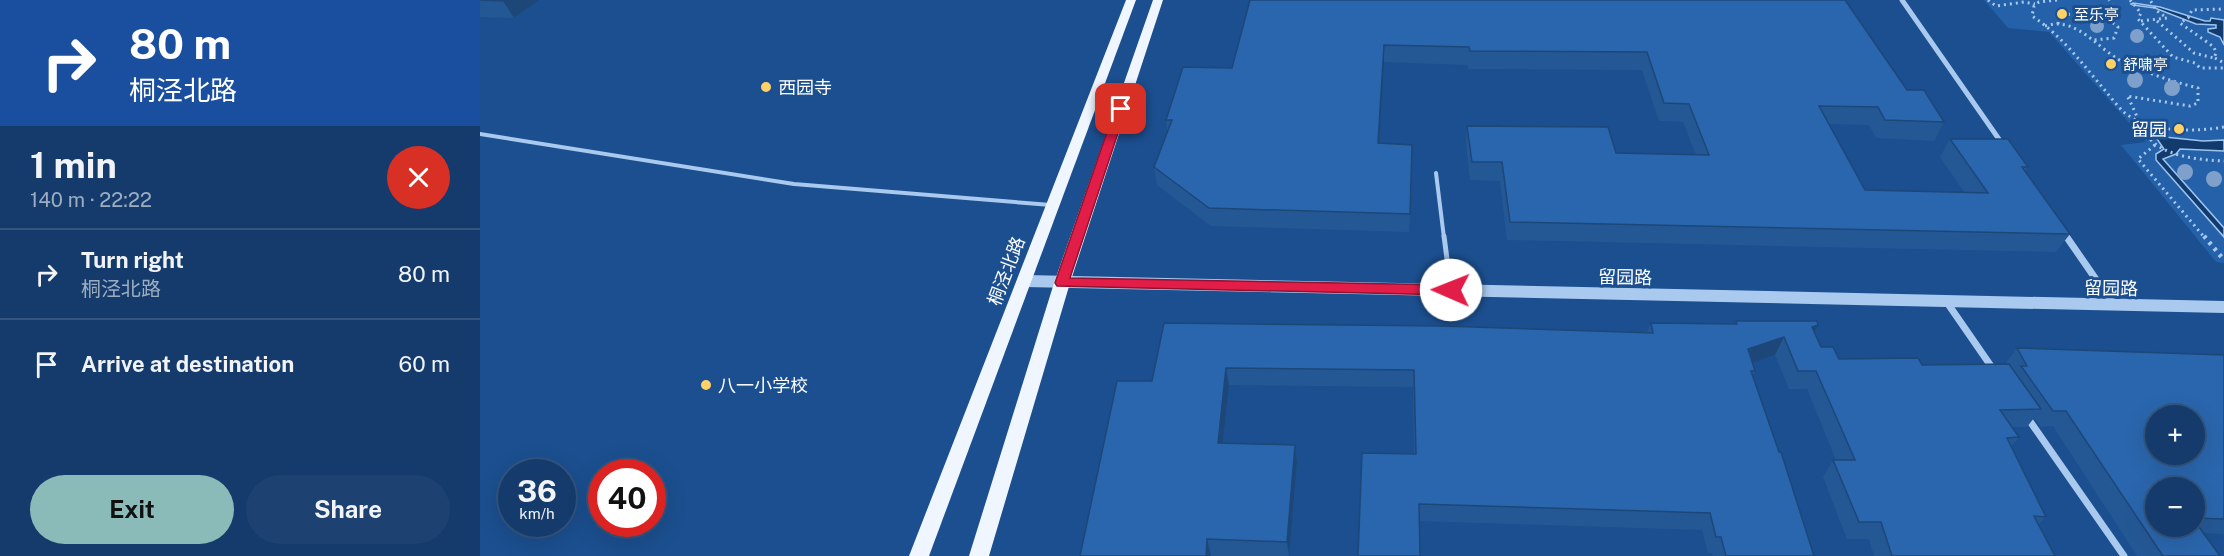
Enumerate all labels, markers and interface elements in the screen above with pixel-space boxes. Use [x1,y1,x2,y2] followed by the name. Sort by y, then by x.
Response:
[2074,6,2119,23] place label: 至乐亭
[2055,7,2069,21] marker: 至乐亭
[129,19,231,68] text: 80 m
[30,24,108,102] icon: right
[2123,56,2168,73] place label: 舒啸亭
[2104,57,2118,71] marker: 舒啸亭
[129,74,237,106] text: 桐泾北路
[778,77,832,98] place label: 西园寺
[759,80,773,94] marker: 西园寺
[1095,83,1146,134] pin
[1104,92,1137,125] icon: arrive
[2131,119,2167,140] place label: 留园
[2172,122,2186,136] marker: 留园
[30,144,117,186] text: 1 min
[387,146,450,209] button: close
[30,188,152,212] text: 140 m · 22:22
[983,234,1029,308] street label: 桐泾北路
[81,247,184,273] text: Turn right
[30,258,63,291] icon: right
[1419,258,1483,322] position arrow
[398,261,450,287] text: 80 m
[1598,266,1652,288] street label: 留园路
[81,277,161,301] text: 桐泾北路
[2084,277,2138,299] street label: 留园路
[30,348,63,381] icon: arrive
[81,351,294,377] text: Arrive at destination
[399,351,450,377] text: 60 m
[718,375,808,396] place label: 八一小学校
[699,378,713,392] marker: 八一小学校
[2145,405,2205,537] map controls
[2145,405,2205,465] button: +
[588,459,666,537] speed limit sign: 40
[517,473,557,509] text: 36
[30,475,234,544] button: Exit
[246,475,450,544] button: Share
[2145,477,2205,537] button: −
[519,505,555,522] text: km/h

